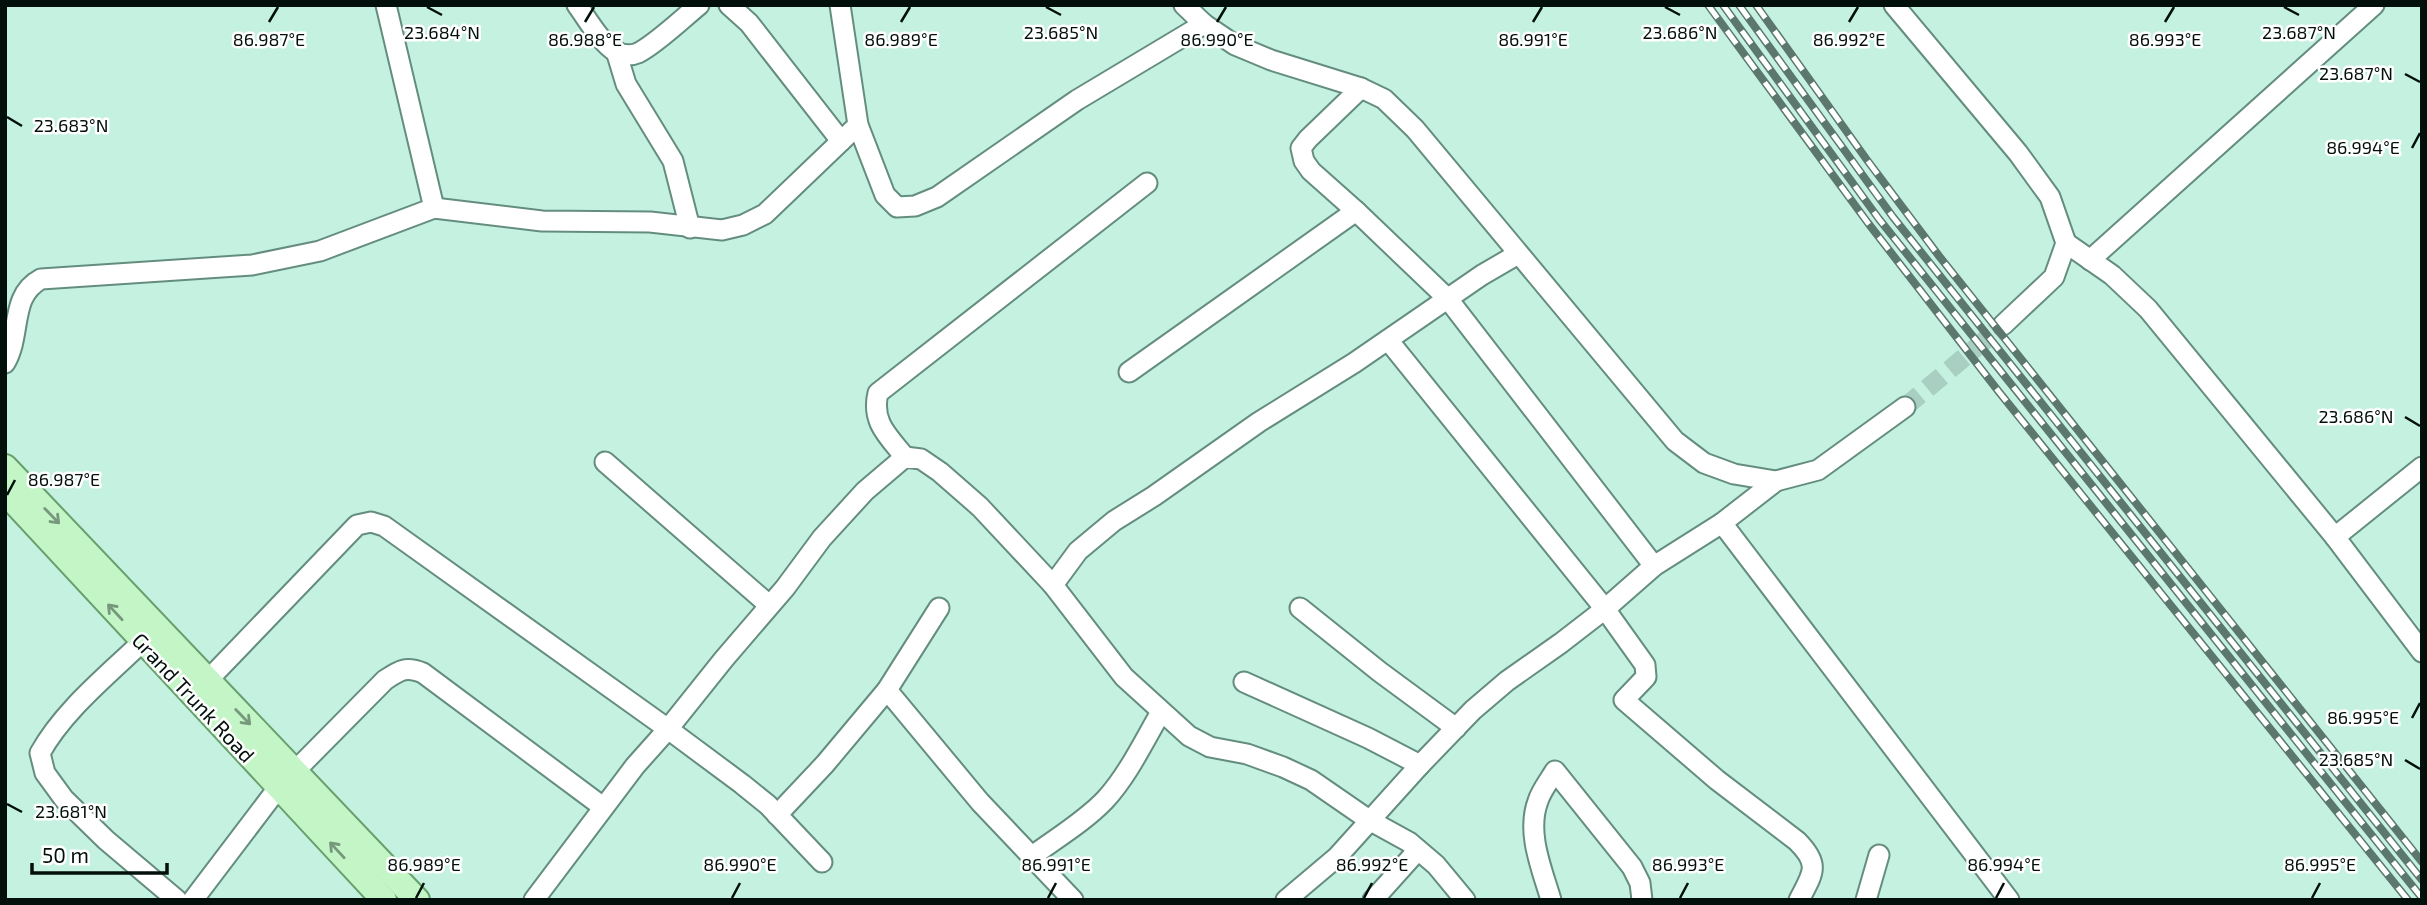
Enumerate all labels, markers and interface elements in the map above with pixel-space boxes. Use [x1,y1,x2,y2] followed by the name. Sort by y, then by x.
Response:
[404,21,480,43] text: 23.684°N
[1024,21,1098,43] text: 23.685°N
[1643,21,1718,43] text: 23.686°N
[2262,21,2336,43] text: 23.687°N
[233,28,305,50] text: 86.987°E
[548,28,622,50] text: 86.988°E
[864,28,938,50] text: 86.989°E
[1180,28,1254,50] text: 86.990°E
[1498,28,1568,50] text: 86.991°E
[1813,28,1885,50] text: 86.992°E
[2129,28,2201,50] text: 86.993°E
[2319,62,2393,84] text: 23.687°N
[34,114,108,136] text: 23.683°N
[2326,136,2400,158] text: 86.994°E
[2319,405,2394,427] text: 23.686°N
[28,468,100,490] text: 86.987°E
[44,507,61,524] one-way arrow
[107,603,123,621] one-way arrow
[128,627,260,767] street label: Grand Trunk Road
[2327,706,2399,728] text: 86.995°E
[234,708,251,725] one-way arrow
[2319,748,2393,770] text: 23.685°N
[35,800,107,822] text: 23.681°N
[32,832,166,876] scale bar
[42,842,89,867] text: 50 m
[328,842,345,859] one-way arrow
[387,853,461,875] text: 86.989°E
[703,853,777,875] text: 86.990°E
[1021,853,1091,875] text: 86.991°E
[1336,853,1408,875] text: 86.992°E
[1652,853,1724,875] text: 86.993°E
[1967,853,2041,875] text: 86.994°E
[2284,853,2356,875] text: 86.995°E

